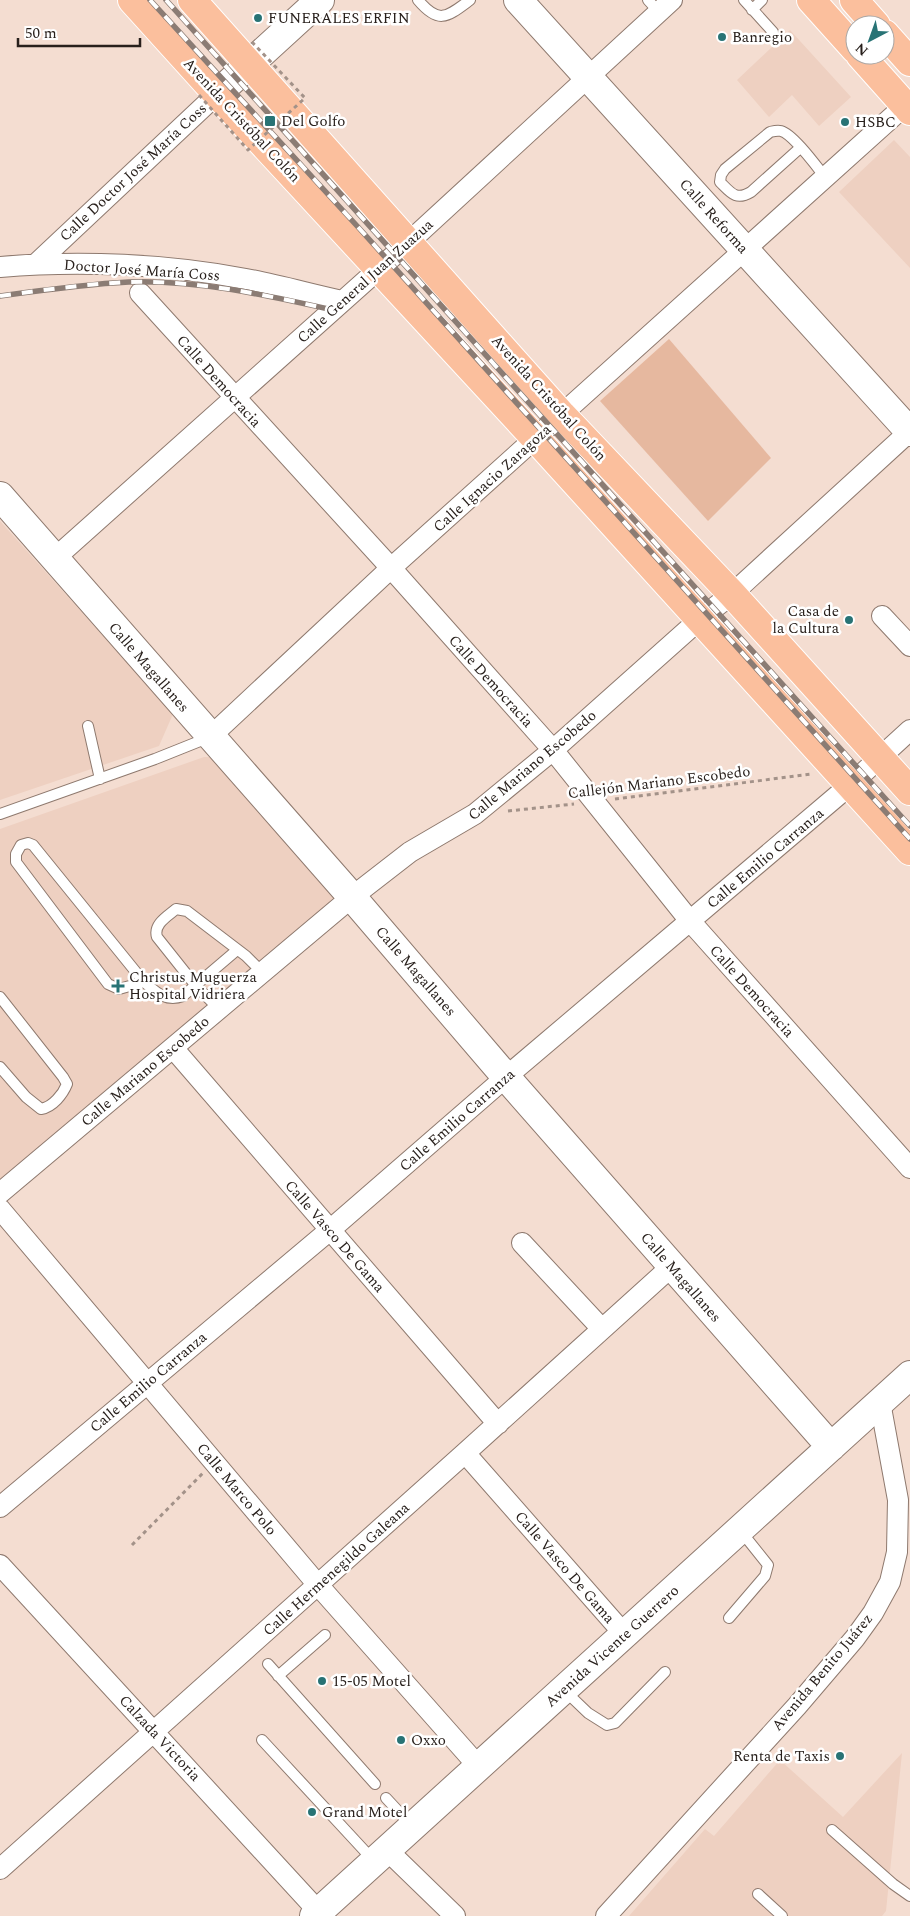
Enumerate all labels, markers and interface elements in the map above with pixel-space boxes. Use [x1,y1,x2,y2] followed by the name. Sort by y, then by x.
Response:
[268,7,410,30] place label: FUNERALES ERFIN
[252,12,264,24] marker: FUNERALES ERFIN
[18,15,140,47] scale bar
[845,15,895,65] north arrow
[25,22,57,45] text: 50 m
[732,26,792,49] place label: Banregio
[716,31,728,43] marker: Banregio
[851,38,873,61] text: N
[178,53,306,188] street label: Avenida Cristóbal Colón
[54,98,212,247] street label: Calle Doctor José María Coss
[281,110,345,133] place label: Del Golfo
[855,111,896,134] place label: HSBC
[263,114,277,128] marker: Del Golfo
[839,116,851,128] marker: HSBC
[673,174,754,260] street label: Calle Reforma
[292,213,439,349] street label: Calle General Juan Zuazua
[63,254,221,287] street label: Doctor José María Coss
[171,330,267,433] street label: Calle Democracia
[485,330,612,467] street label: Avenida Cristóbal Colón
[428,418,557,538] street label: Calle Ignacio Zaragoza
[773,600,840,640] place label: Casa de la Cultura
[843,614,855,626] marker: Casa de la Cultura
[103,617,195,718] street label: Calle Magallanes
[443,630,539,733] street label: Calle Democracia
[463,705,602,826] street label: Calle Mariano Escobedo
[567,760,752,805] street label: Callejón Mariano Escobedo
[702,802,830,914] street label: Calle Emilio Carranza
[370,921,462,1022] street label: Calle Magallanes
[704,940,800,1043] street label: Calle Democracia
[129,966,257,1006] place label: Christus Muguerza Hospital Vidriera
[111,979,125,993] marker: Christus Muguerza Hospital Vidriera
[76,1011,215,1132] street label: Calle Mariano Escobedo
[394,1063,521,1177] street label: Calle Emilio Carranza
[279,1175,391,1298] street label: Calle Vasco De Gama
[635,1227,727,1328] street label: Calle Magallanes
[85,1326,213,1438] street label: Calle Emilio Carranza
[191,1438,282,1541] street label: Calle Marco Polo
[258,1497,415,1642] street label: Calle Hermenegildo Galeana
[509,1506,621,1629] street label: Calle Vasco De Gama
[540,1580,685,1713] street label: Avenida Vicente Guerrero
[766,1608,879,1736] street label: Avenida Benito Juárez
[332,1670,411,1693] place label: 15-05 Motel
[316,1675,328,1687] marker: 15-05 Motel
[113,1690,206,1787] street label: Calzada Victoria
[411,1729,446,1752] place label: Oxxo
[395,1734,407,1746] marker: Oxxo
[733,1745,830,1768] place label: Renta de Taxis
[834,1750,846,1762] marker: Renta de Taxis
[322,1801,407,1824] place label: Grand Motel
[306,1806,318,1818] marker: Grand Motel

